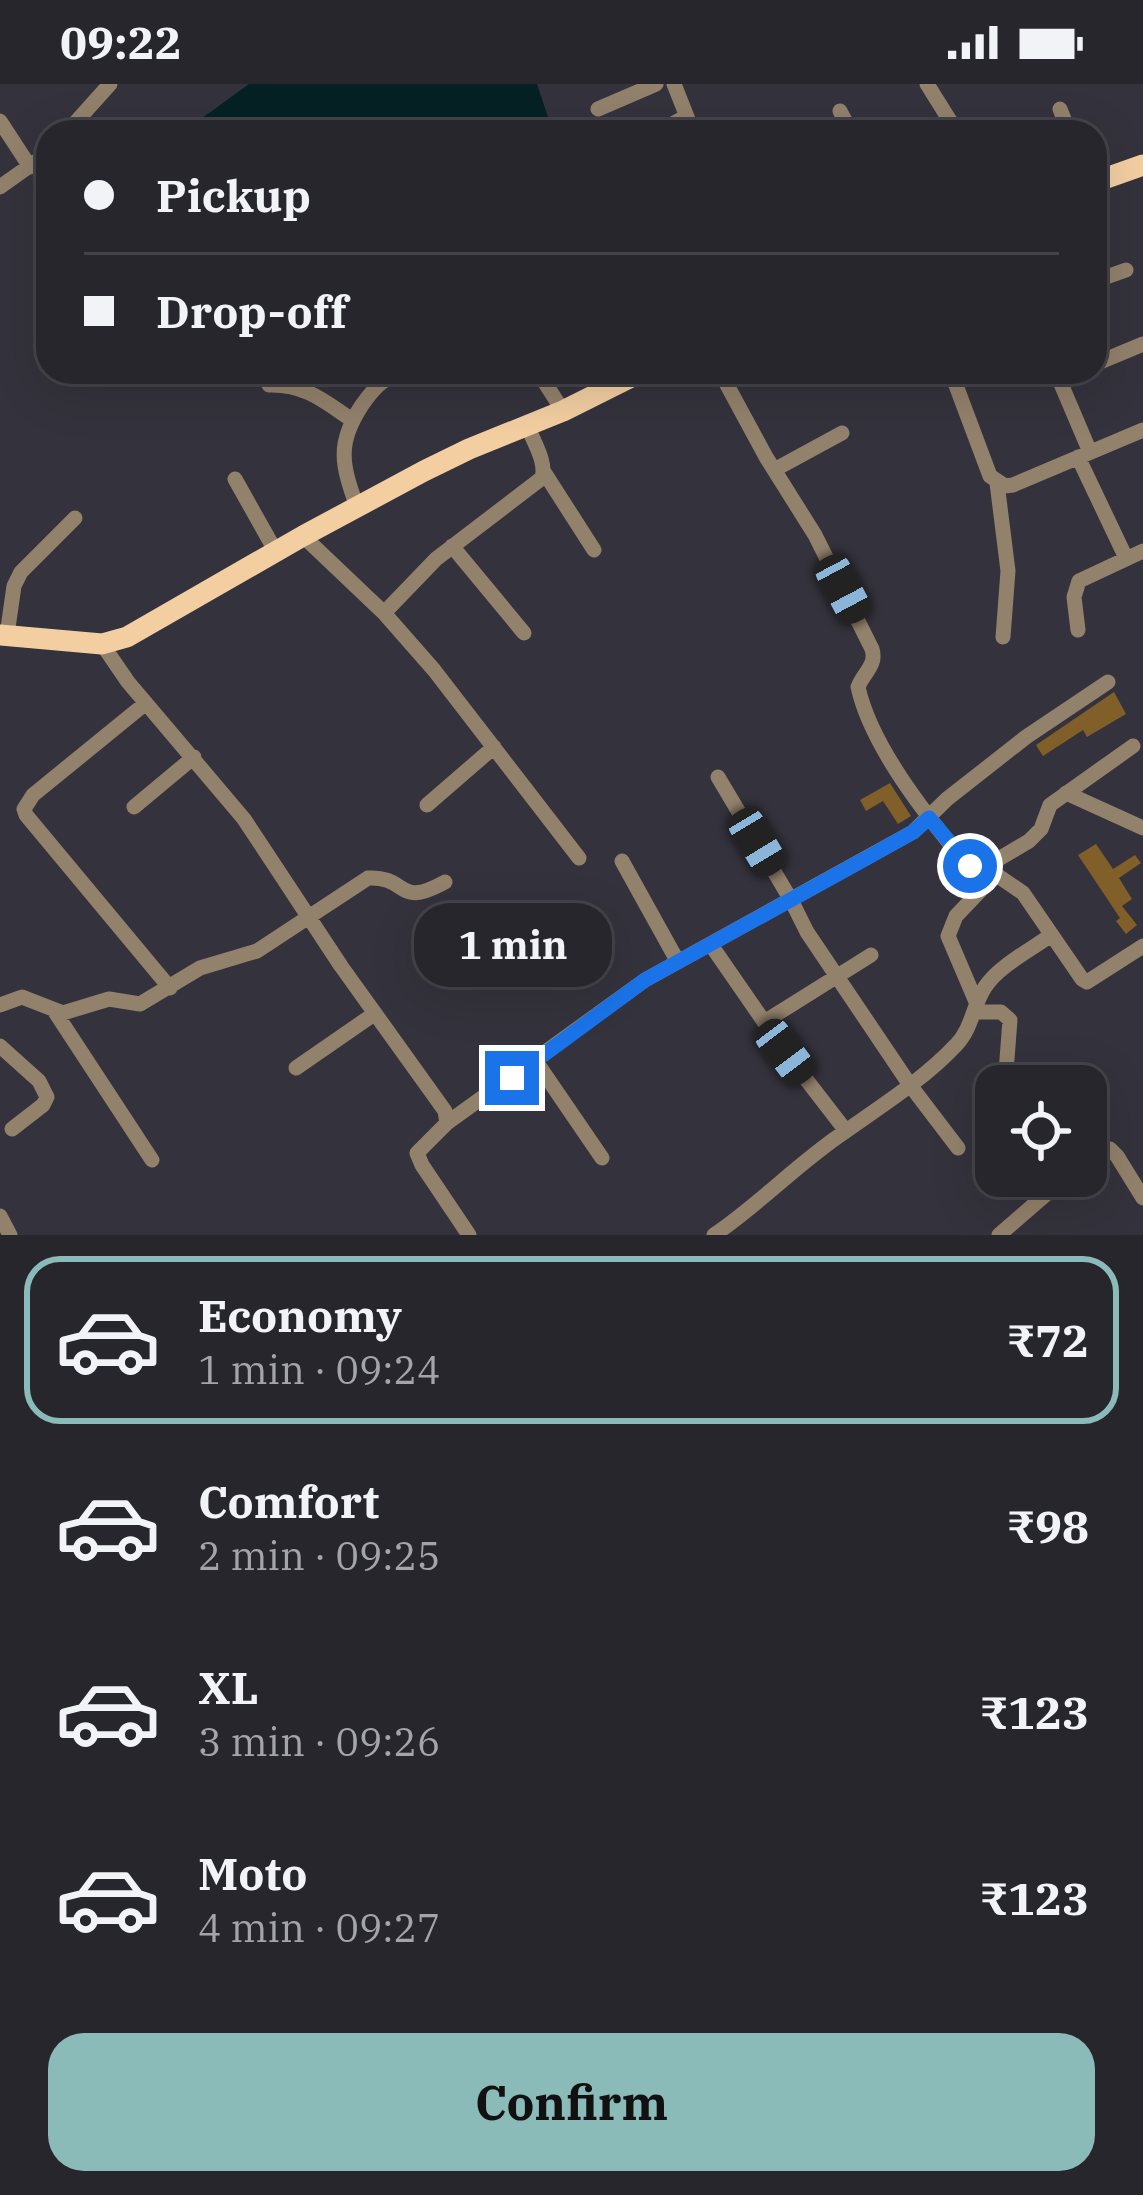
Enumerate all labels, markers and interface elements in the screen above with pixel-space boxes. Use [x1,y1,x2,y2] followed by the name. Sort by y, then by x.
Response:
[60,13,182,71] text: 09:22
[156,166,311,224] text: Pickup
[156,282,347,340] text: Drop-off
[810,549,876,629] car
[723,802,791,882] car
[943,839,997,893] route start
[413,904,611,988] callout: 1 min
[458,919,568,970] text: 1 min
[749,1012,821,1092] car
[485,1051,539,1105] route end
[975,1065,1107,1197] map controls
[975,1065,1107,1197] button: locate
[54,1286,162,1394] icon: car
[198,1286,402,1344] text: Economy
[1006,1311,1089,1369] text: ₹72
[198,1344,440,1395] text: 1 min · 09:24
[54,1472,162,1580] icon: car
[198,1472,379,1530] text: Comfort
[1006,1497,1089,1555] text: ₹98
[198,1530,440,1581] text: 2 min · 09:25
[54,1658,162,1766] icon: car
[198,1658,259,1716] text: XL
[979,1683,1089,1741] text: ₹123
[198,1716,440,1767] text: 3 min · 09:26
[54,1844,162,1952] icon: car
[198,1844,308,1902] text: Moto
[979,1869,1089,1927] text: ₹123
[198,1902,440,1953] text: 4 min · 09:27
[48,2033,1095,2171] button: Confirm

